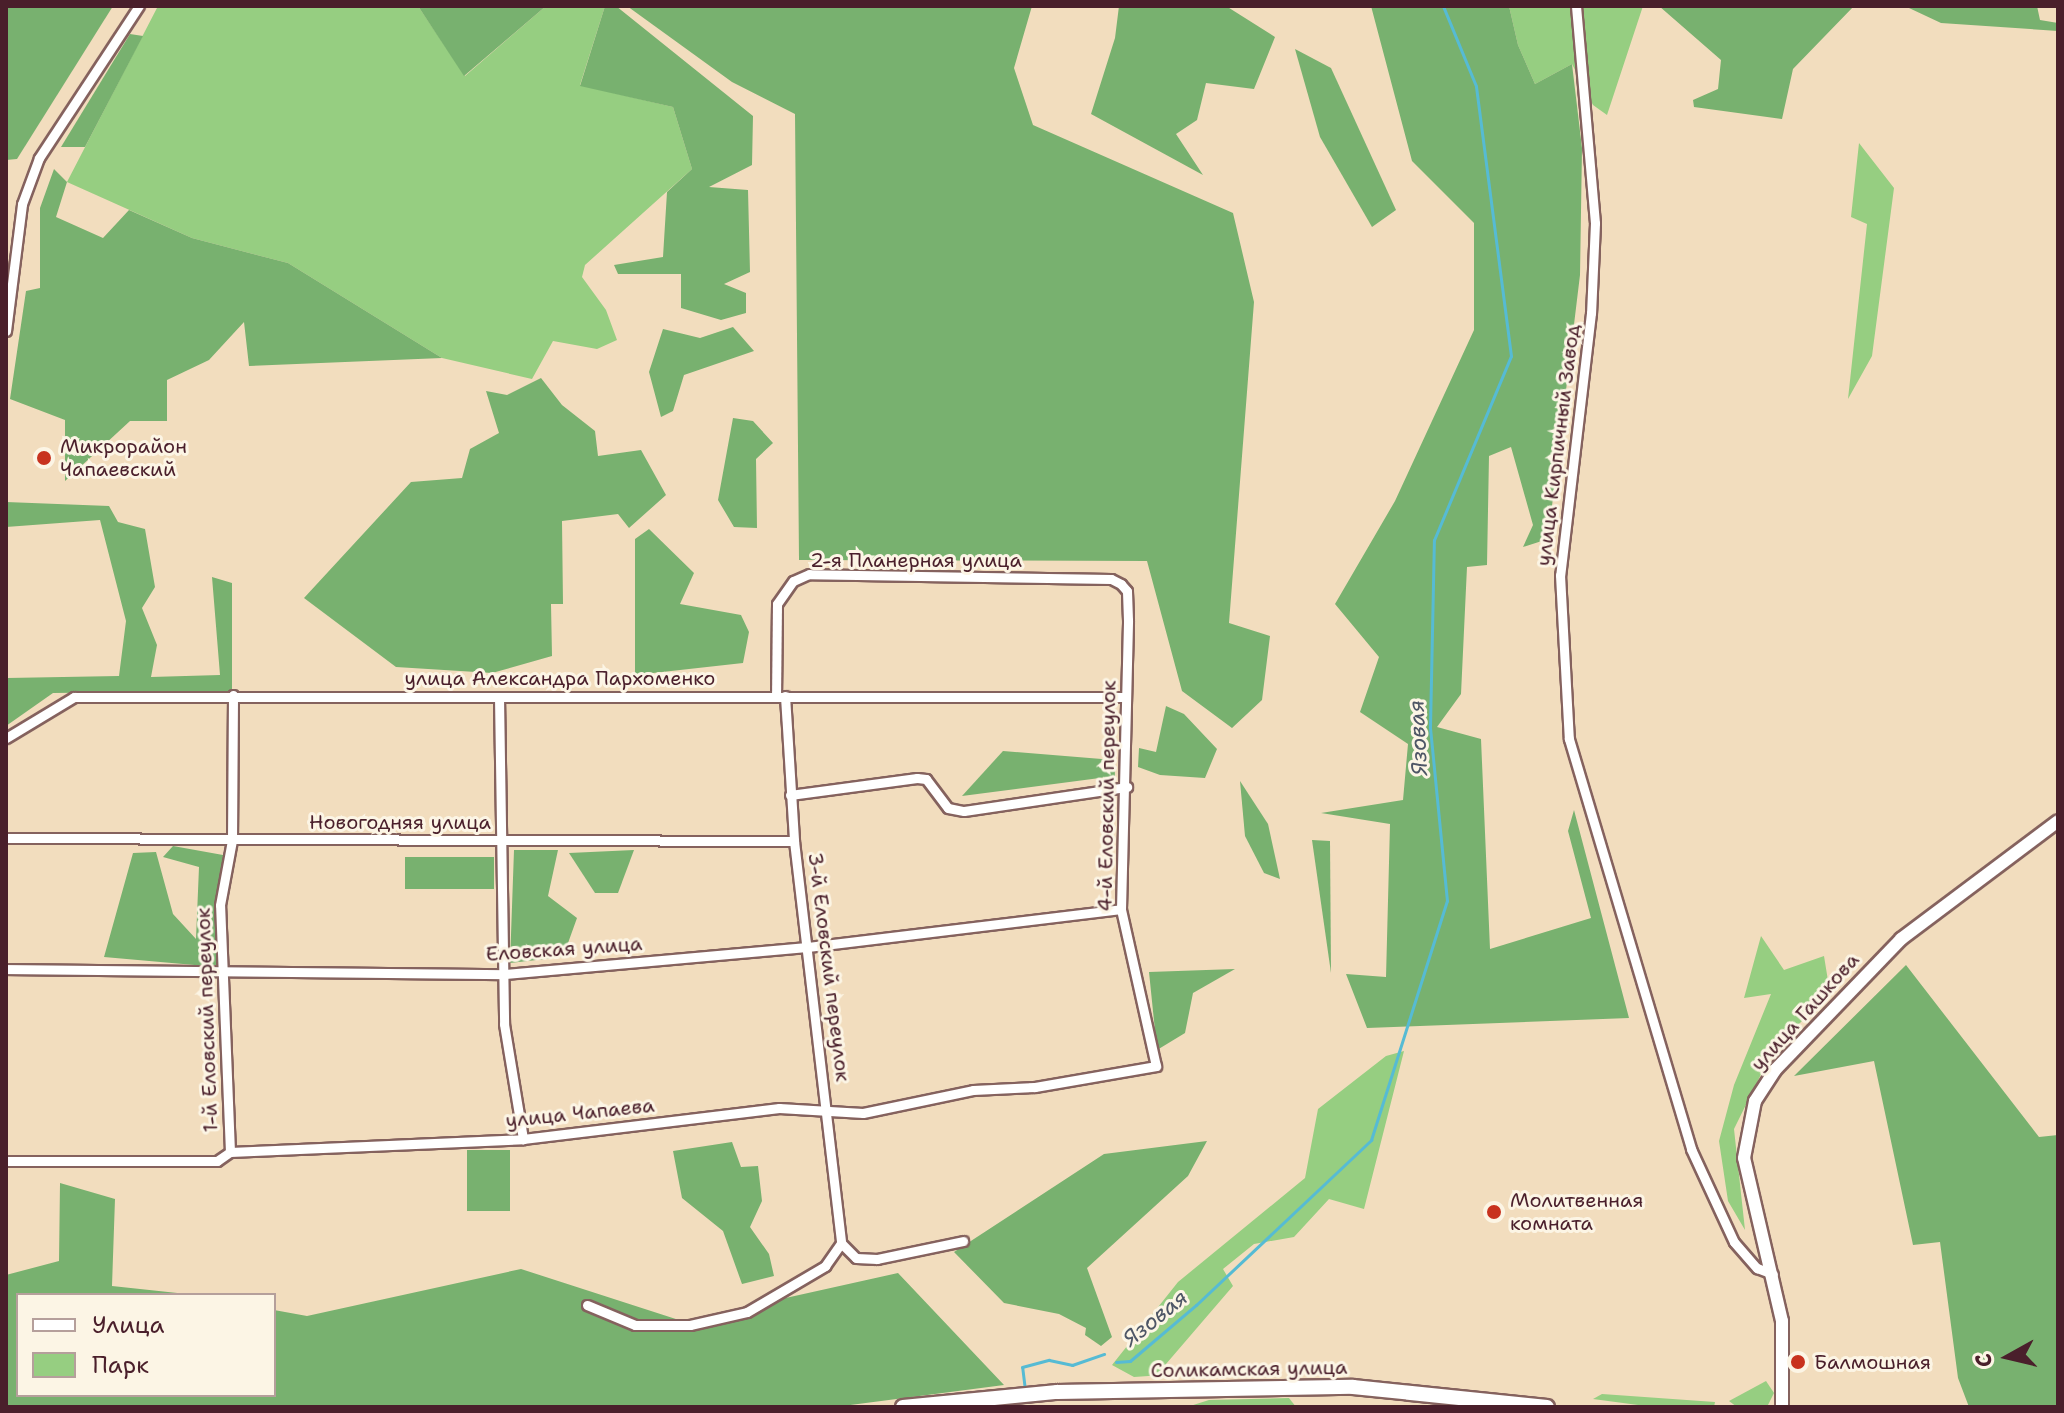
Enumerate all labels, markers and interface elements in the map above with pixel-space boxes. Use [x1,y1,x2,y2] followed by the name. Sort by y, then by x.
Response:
[1531,323,1585,567] street label: улица Кирпичный Завод
[60,434,187,481] place label: Микрорайон Чапаевский
[35,449,53,467] marker: Микрорайон Чапаевский
[810,548,1022,572] street label: 2-я Планерная улица
[405,666,715,690] street label: улица Александра Пархоменко
[1093,680,1121,912] street label: 4-й Еловский переулок
[1403,700,1433,776] water label: Язовая
[309,810,491,834] street label: Новогодняя улица
[803,851,855,1083] street label: 3-й Еловский переулок
[191,907,223,1133] street label: 1-й Еловский переулок
[485,932,643,966] street label: Еловская улица
[1746,948,1864,1076] street label: улица Гашкова
[504,1093,656,1133] street label: улица Чапаева
[1510,1188,1643,1235] place label: Молитвенная комната
[1485,1203,1503,1221] marker: Молитвенная комната
[1117,1284,1193,1352] water label: Язовая
[16,1293,276,1397] legend
[92,1309,165,1341] text: Улица
[1968,1317,2048,1397] north arrow
[92,1349,149,1381] text: Парк
[1814,1350,1931,1374] place label: Балмошная
[1968,1352,1999,1369] text: С
[1789,1353,1807,1371] marker: Балмошная
[1150,1355,1348,1383] street label: Соликамская улица

